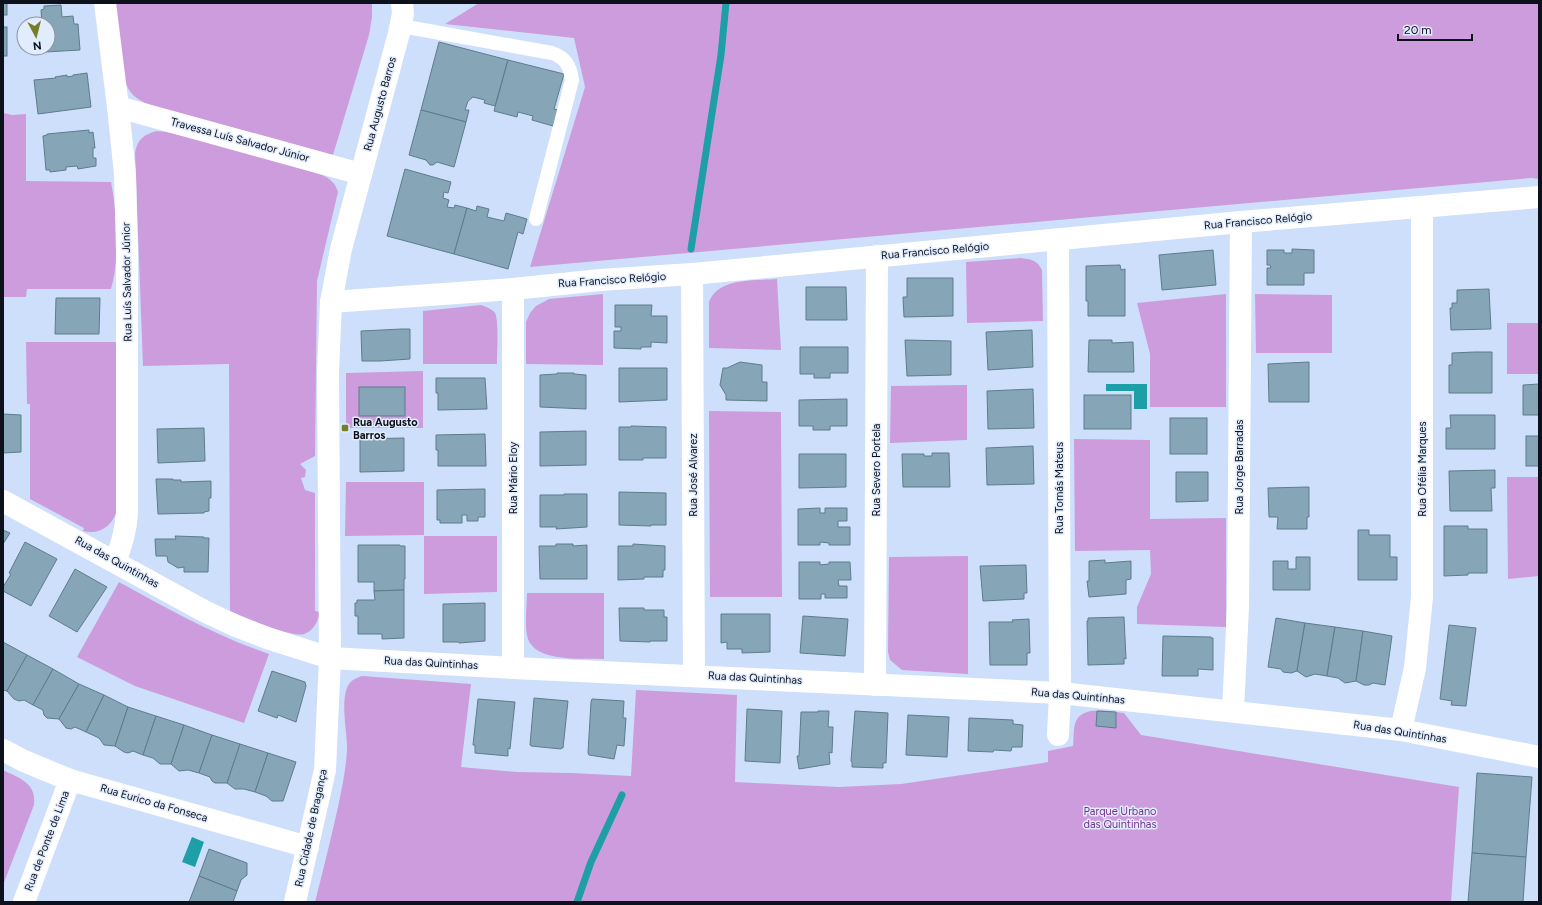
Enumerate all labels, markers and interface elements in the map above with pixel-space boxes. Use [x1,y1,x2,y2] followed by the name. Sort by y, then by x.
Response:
[16,16,56,56] north arrow
[1398,16,1472,42] scale bar
[1404,23,1432,37] text: 20 m
[32,38,42,52] text: N
[361,55,399,153] street label: Rua Augusto Barros
[169,115,311,165] street label: Travessa Luís Salvador Júnior
[1203,210,1313,232] street label: Rua Francisco Relógio
[119,222,135,342] street label: Rua Luís Salvador Júnior
[880,240,990,262] street label: Rua Francisco Relógio
[557,270,667,290] street label: Rua Francisco Relógio
[353,416,418,442] place label: Rua Augusto Barros
[1233,420,1246,514] street label: Rua Jorge Barradas
[1416,421,1429,517] street label: Rua Ofélia Marques
[340,423,350,433] marker: Rua Augusto Barros
[870,424,883,516] street label: Rua Severo Portela
[687,433,700,517] street label: Rua José Alvarez
[507,442,520,514] street label: Rua Mário Eloy
[1053,442,1066,534] street label: Rua Tomás Mateus
[73,533,161,591] street label: Rua das Quintinhas
[384,654,478,672] street label: Rua das Quintinhas
[708,669,802,687] street label: Rua das Quintinhas
[1030,685,1126,707] street label: Rua das Quintinhas
[1352,718,1448,746] street label: Rua das Quintinhas
[292,768,330,888] street label: Rua Cidade de Bragança
[99,781,209,825] street label: Rua Eurico da Fonseca
[22,789,72,893] street label: Rua de Ponte de Lima
[1083,805,1157,831] park label: Parque Urbano das Quintinhas

